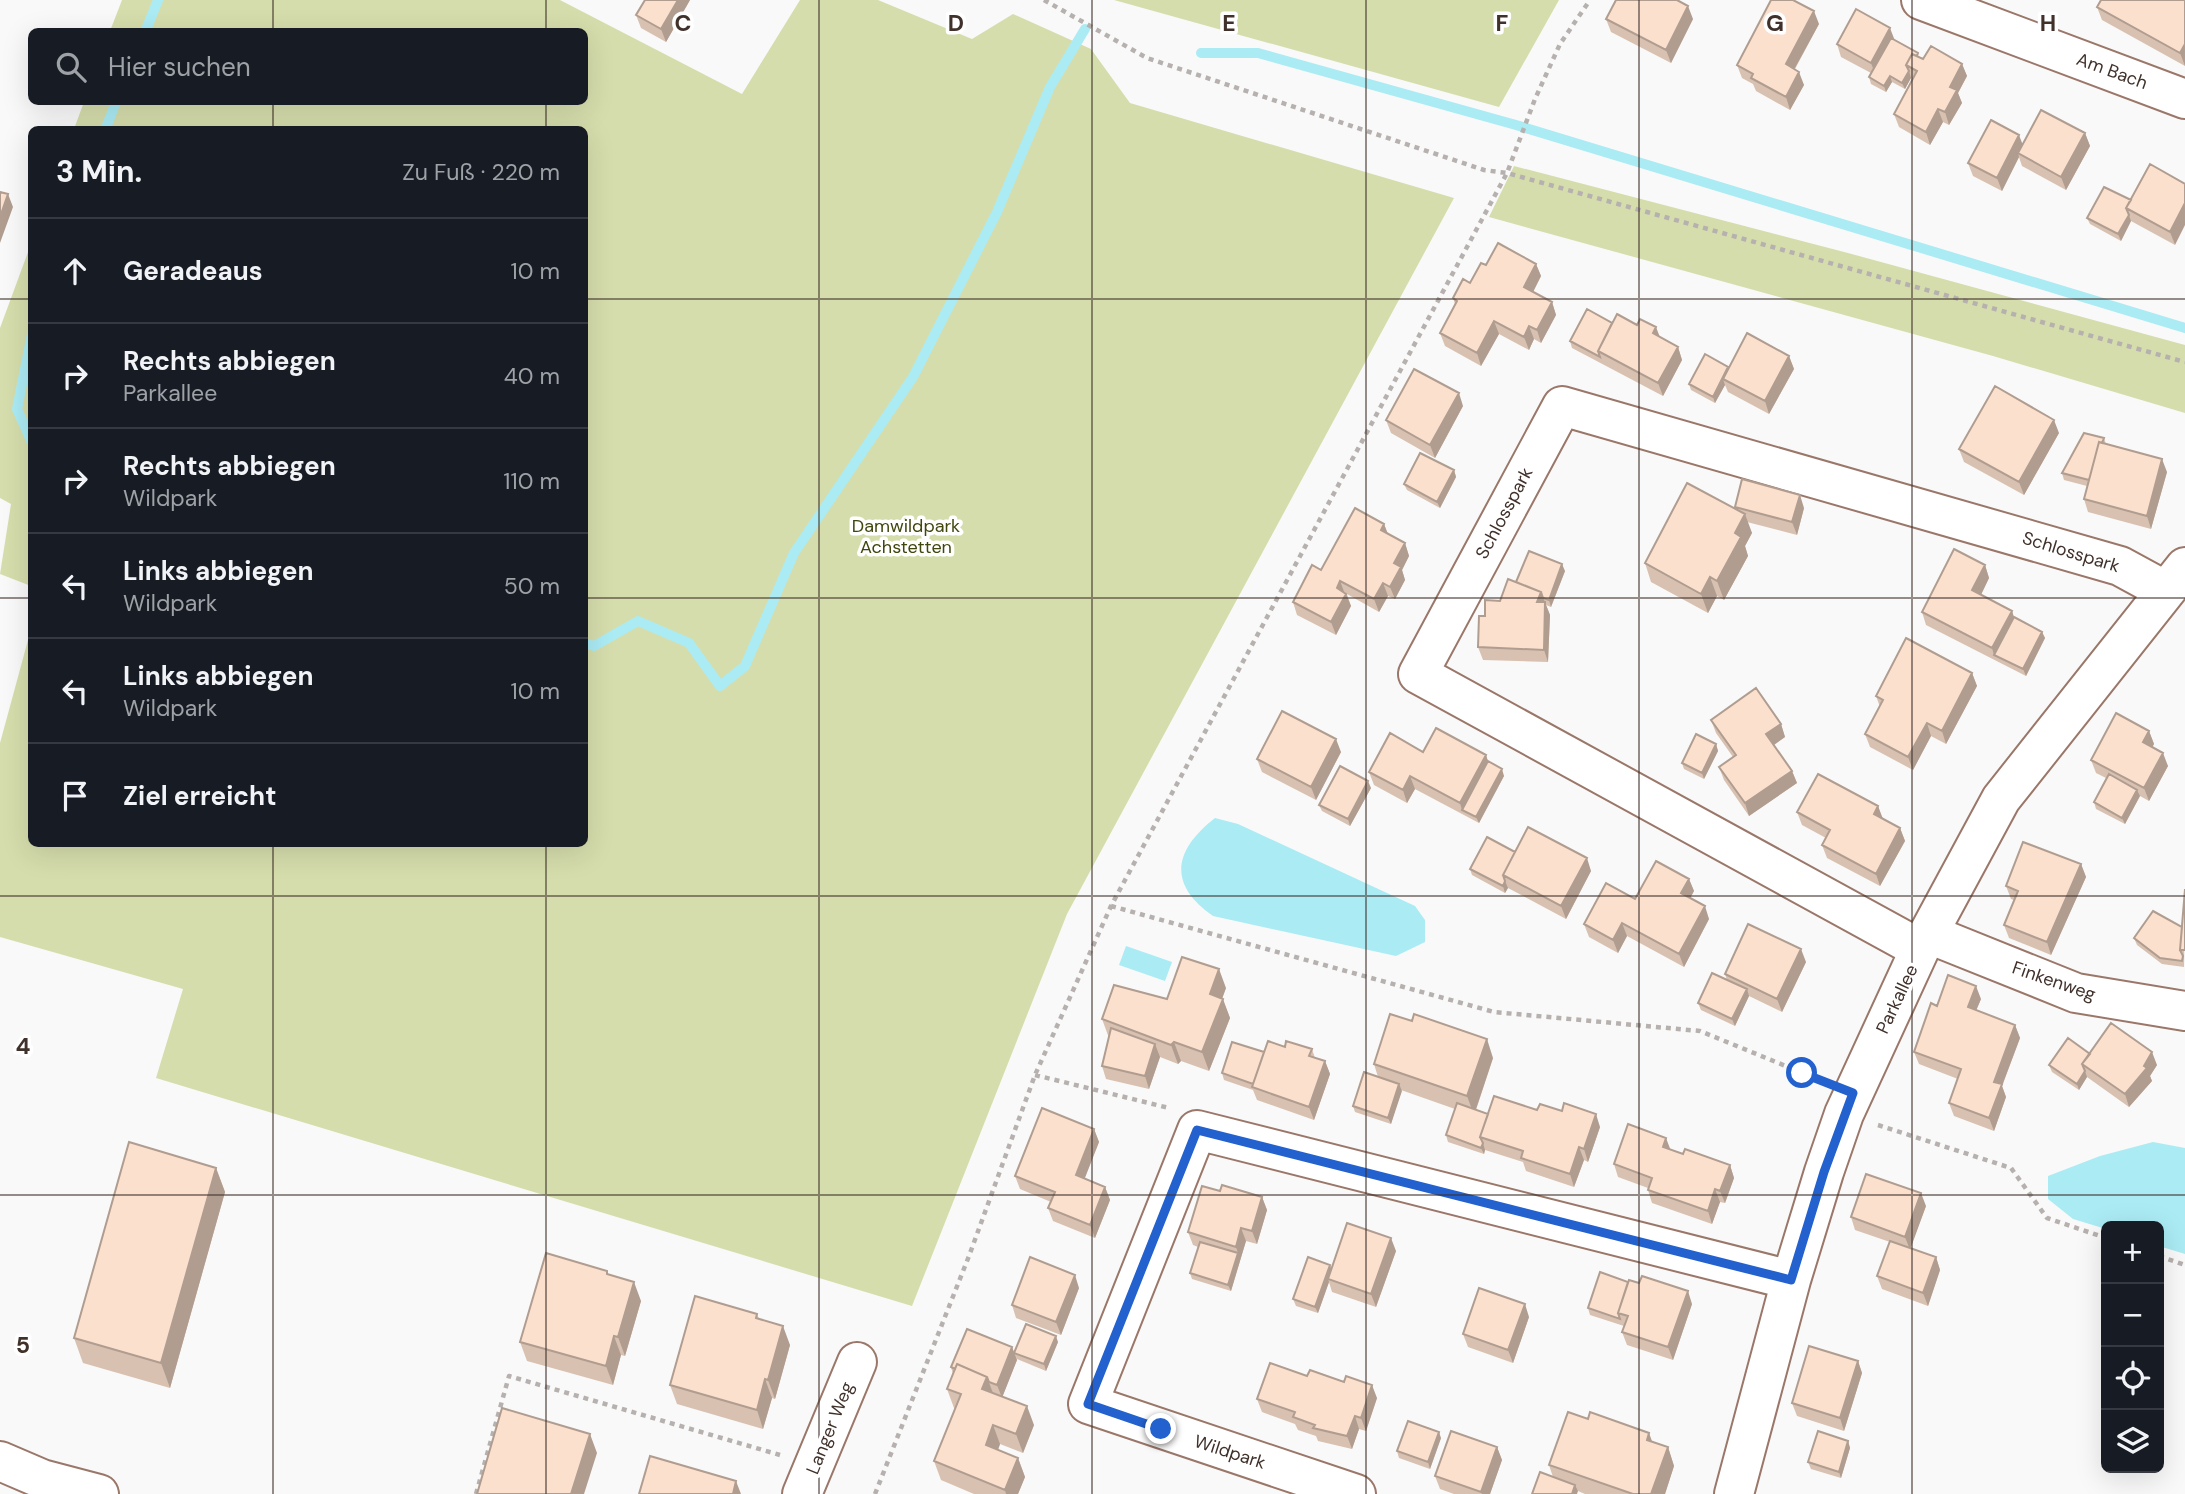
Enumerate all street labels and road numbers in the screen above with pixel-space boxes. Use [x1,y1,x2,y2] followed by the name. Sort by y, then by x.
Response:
[2073,47,2151,95] street label: Am Bach
[1470,463,1538,563] street label: Schlosspark
[2019,526,2123,578] street label: Schlosspark
[2009,956,2099,1006] street label: Finkenweg
[1871,961,1923,1037] street label: Parkallee
[801,1378,859,1478] street label: Langer Weg
[1191,1429,1269,1475] street label: Wildpark

